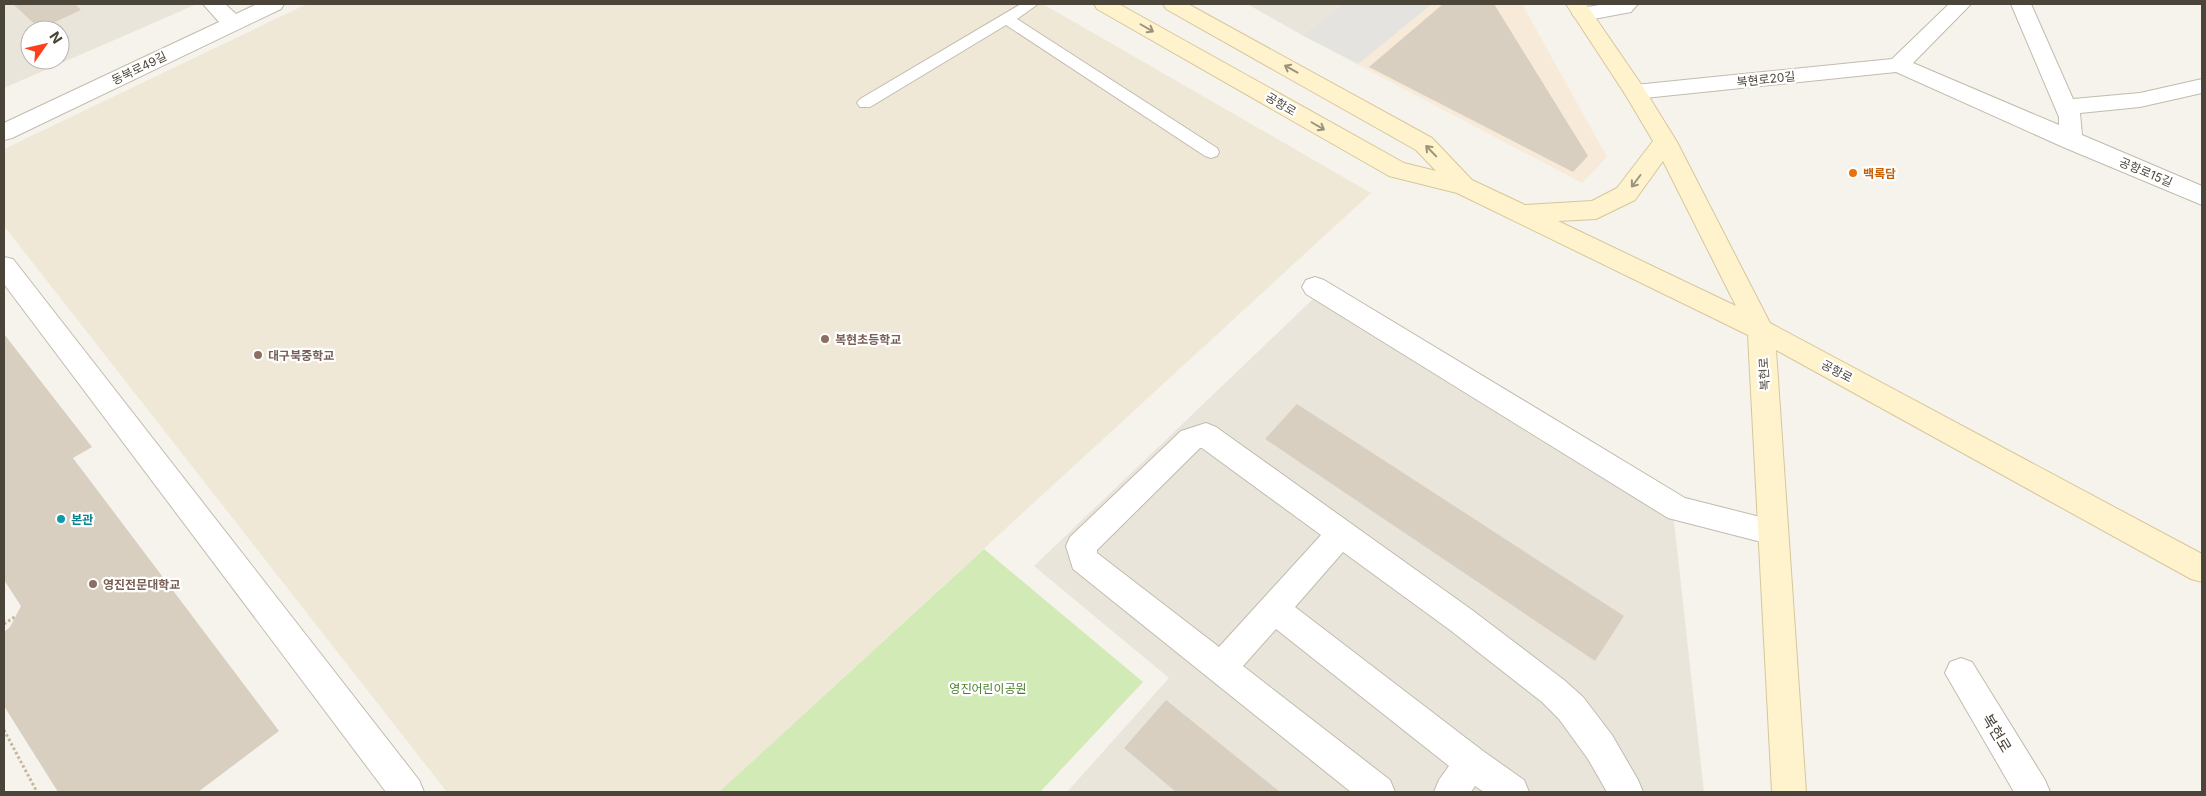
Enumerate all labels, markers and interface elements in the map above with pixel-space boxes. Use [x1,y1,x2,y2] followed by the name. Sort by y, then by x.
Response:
[20,20,70,70] north arrow
[1139,23,1154,33] one-way arrow
[46,28,66,47] text: N
[109,48,169,88] street label: 동북로49길
[1284,64,1298,74] one-way arrow
[1736,68,1796,90] street label: 복현로20길
[1263,89,1299,119] street label: 공항로
[1311,121,1325,131] one-way arrow
[1425,144,1437,157] one-way arrow
[2117,154,2175,190] street label: 공항로15길
[1863,166,1896,181] place label: 백록담
[1847,167,1859,179] marker: 백록담
[1630,174,1641,187] one-way arrow
[835,332,901,347] place label: 복현초등학교
[819,333,831,345] marker: 복현초등학교
[268,348,334,363] place label: 대구북중학교
[252,349,264,361] marker: 대구북중학교
[1756,357,1772,391] street label: 복현로
[1819,357,1855,385] street label: 공항로
[71,512,93,527] place label: 본관
[55,513,67,525] marker: 본관
[103,577,180,592] place label: 영진전문대학교
[87,578,99,590] marker: 영진전문대학교
[949,681,1027,696] park label: 영진어린이공원
[1978,710,2016,756] street label: 복현로

